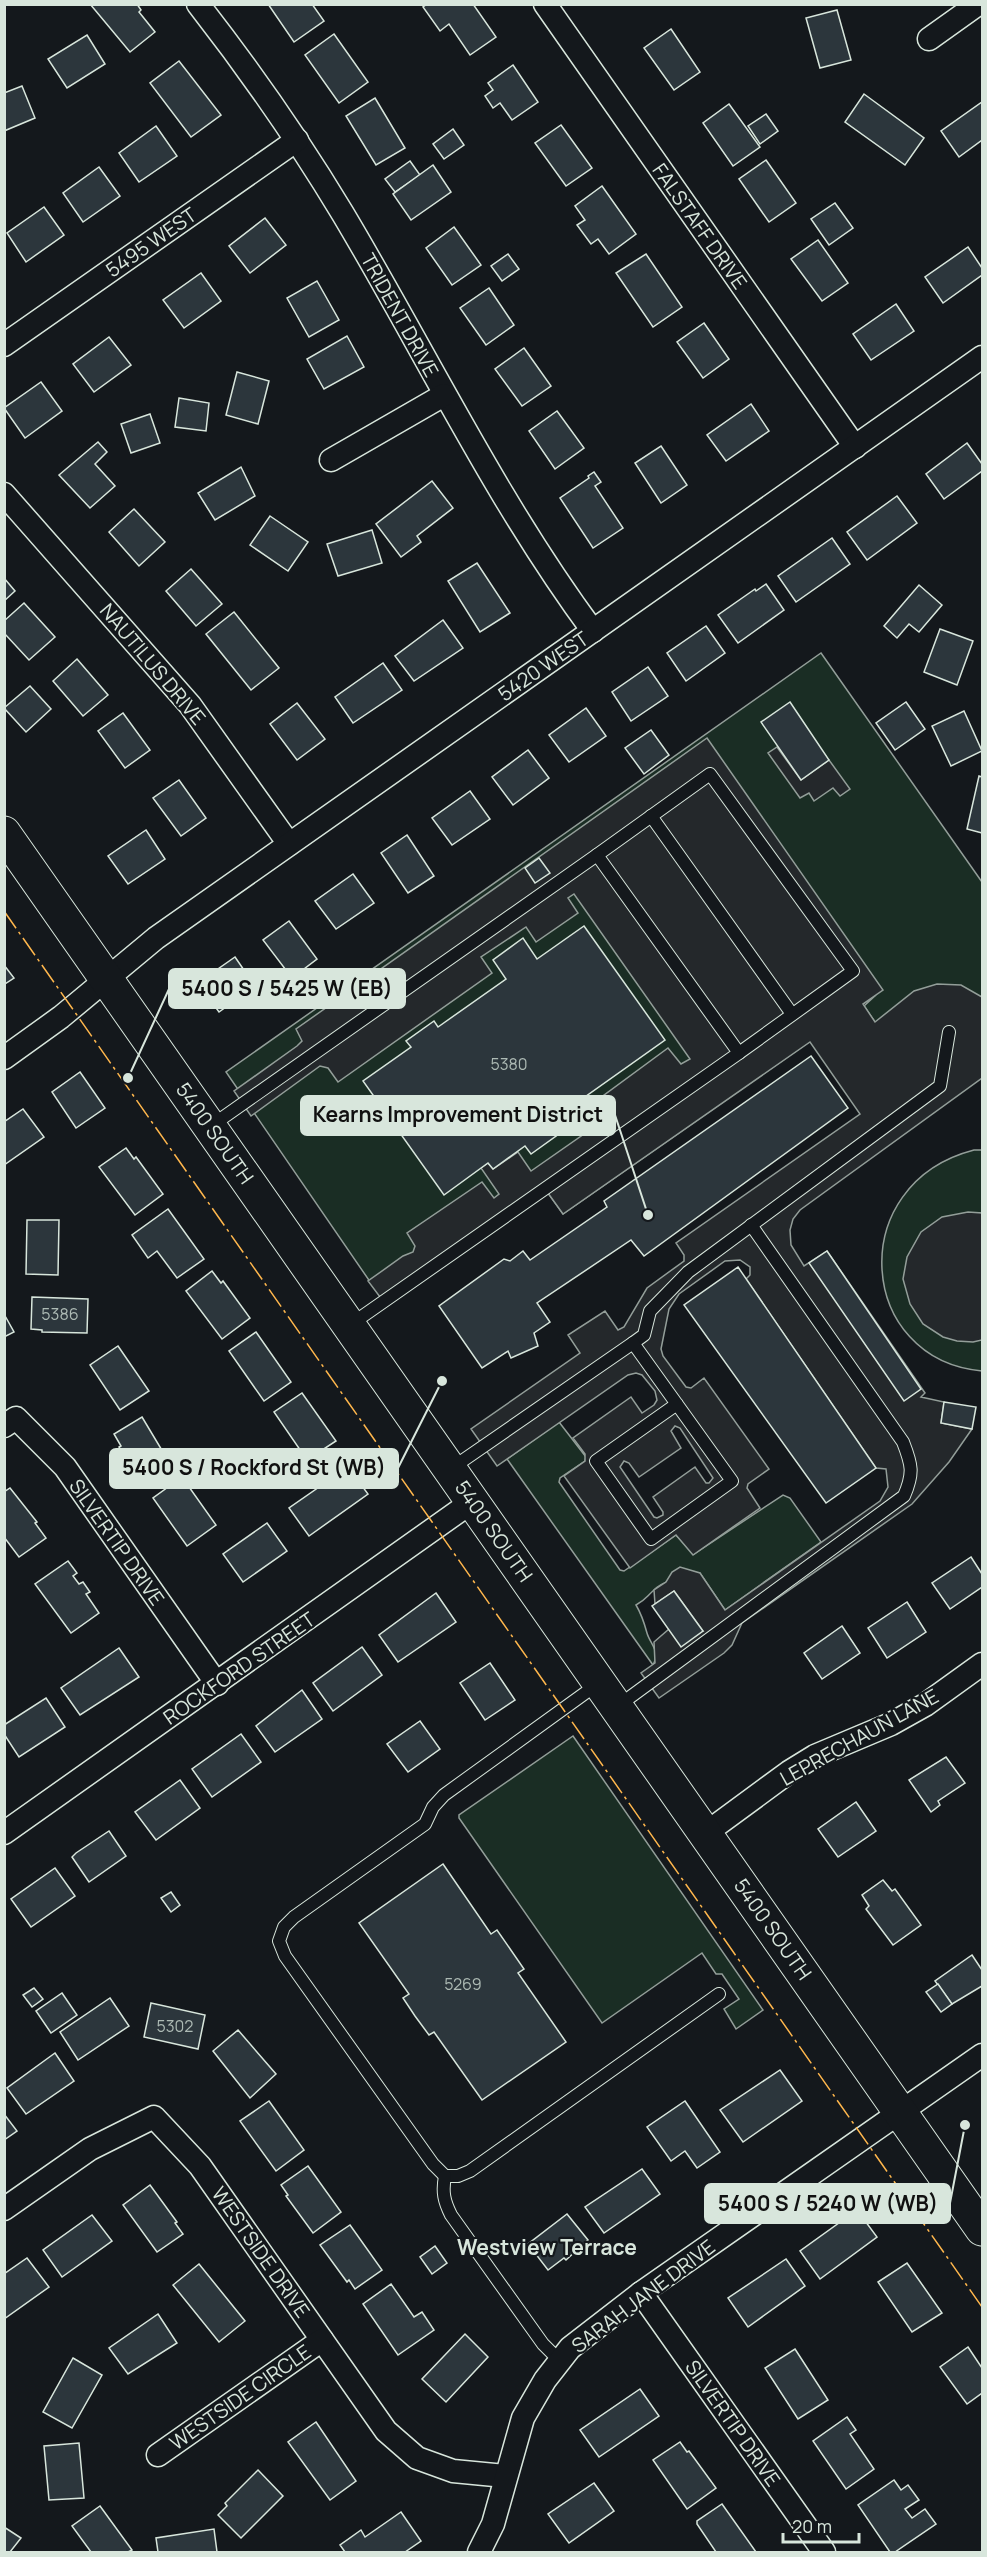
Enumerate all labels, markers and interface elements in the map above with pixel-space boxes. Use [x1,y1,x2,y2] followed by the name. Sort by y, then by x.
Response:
[647,158,753,294] street label: FALSTAFF DRIVE
[100,201,202,283] street label: 5495 WEST
[355,248,445,382] street label: TRIDENT DRIVE
[94,598,212,730] street label: NAUTILUS DRIVE
[492,625,594,707] street label: 5420 WEST
[169,969,405,1008] callout: 5400 S / 5425 W (EB)
[181,974,393,1002] text: 5400 S / 5425 W (EB)
[490,1053,528,1075] house number: 5380
[170,1077,260,1189] street label: 5400 SOUTH
[301,1096,615,1135] callout: Kearns Improvement District
[313,1100,603,1128] text: Kearns Improvement District
[41,1303,79,1325] house number: 5386
[110,1449,398,1488] callout: 5400 S / Rockford St (WB)
[122,1453,386,1481] text: 5400 S / Rockford St (WB)
[63,1473,171,1611] street label: SILVERTIP DRIVE
[449,1475,539,1587] street label: 5400 SOUTH
[158,1605,320,1731] street label: ROCKFORD STREET
[775,1682,943,1792] street label: LEPRECHAUN LANE
[728,1873,818,1985] street label: 5400 SOUTH
[444,1973,482,1995] house number: 5269
[157,2015,193,2037] house number: 5302
[206,2181,316,2323] street label: WESTSIDE DRIVE
[705,2184,950,2223] callout: 5400 S / 5240 W (WB)
[718,2189,938,2217] text: 5400 S / 5240 W (WB)
[457,2233,637,2261] district label: Westview Terrace
[566,2233,720,2359] street label: SARAH JANE DRIVE
[164,2338,316,2456] street label: WESTSIDE CIRCLE
[679,2354,787,2492] street label: SILVERTIP DRIVE
[783,2506,860,2544] scale bar
[792,2514,832,2538] text: 20 m

